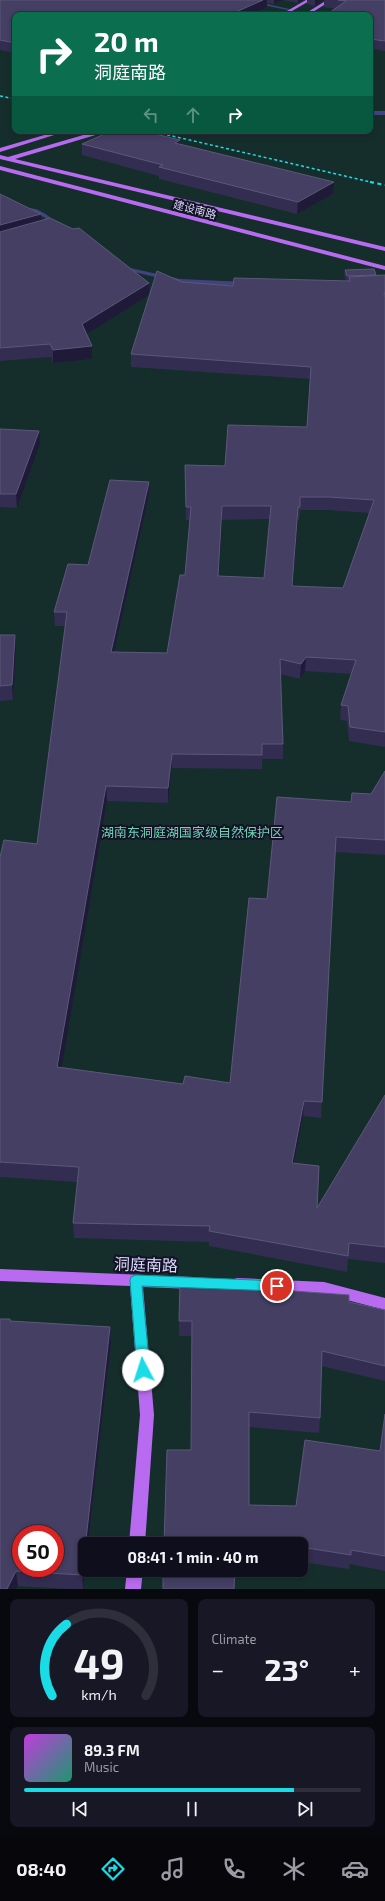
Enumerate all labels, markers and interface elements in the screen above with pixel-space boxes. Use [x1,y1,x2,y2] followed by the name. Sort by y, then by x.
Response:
[94,24,159,58] text: 20 m
[28,28,80,80] icon: right
[94,61,166,83] text: 洞庭南路
[140,104,162,126] icon: left
[182,104,204,126] icon: ahead
[224,104,246,126] icon: right
[172,197,218,221] street label: 建设南路
[101,824,283,840] park label: 湖南东洞庭湖国家级自然保护区
[114,1253,178,1275] street label: 洞庭南路
[260,1269,294,1303] pin
[266,1275,288,1297] icon: arrive
[122,1349,164,1391] position arrow
[12,1525,64,1577] speed limit sign: 50
[128,1548,258,1566] text: 08:41 · 1 min · 40 m
[212,1631,256,1647] text: Climate
[73,1637,124,1687] text: 49
[264,1651,309,1687] text: 23°
[212,1656,224,1682] text: −
[349,1656,361,1682] text: +
[81,1686,116,1703] text: km/h
[84,1741,140,1759] text: 89.3 FM
[84,1759,119,1775] text: Music
[69,1798,91,1820] icon: previous
[181,1798,203,1820] icon: pause
[294,1798,316,1820] icon: next
[99,1855,127,1883] icon: directions
[159,1855,187,1883] icon: music
[220,1855,248,1883] icon: phone
[280,1855,308,1883] icon: climate
[341,1855,369,1883] icon: car
[16,1858,66,1880] text: 08:40

